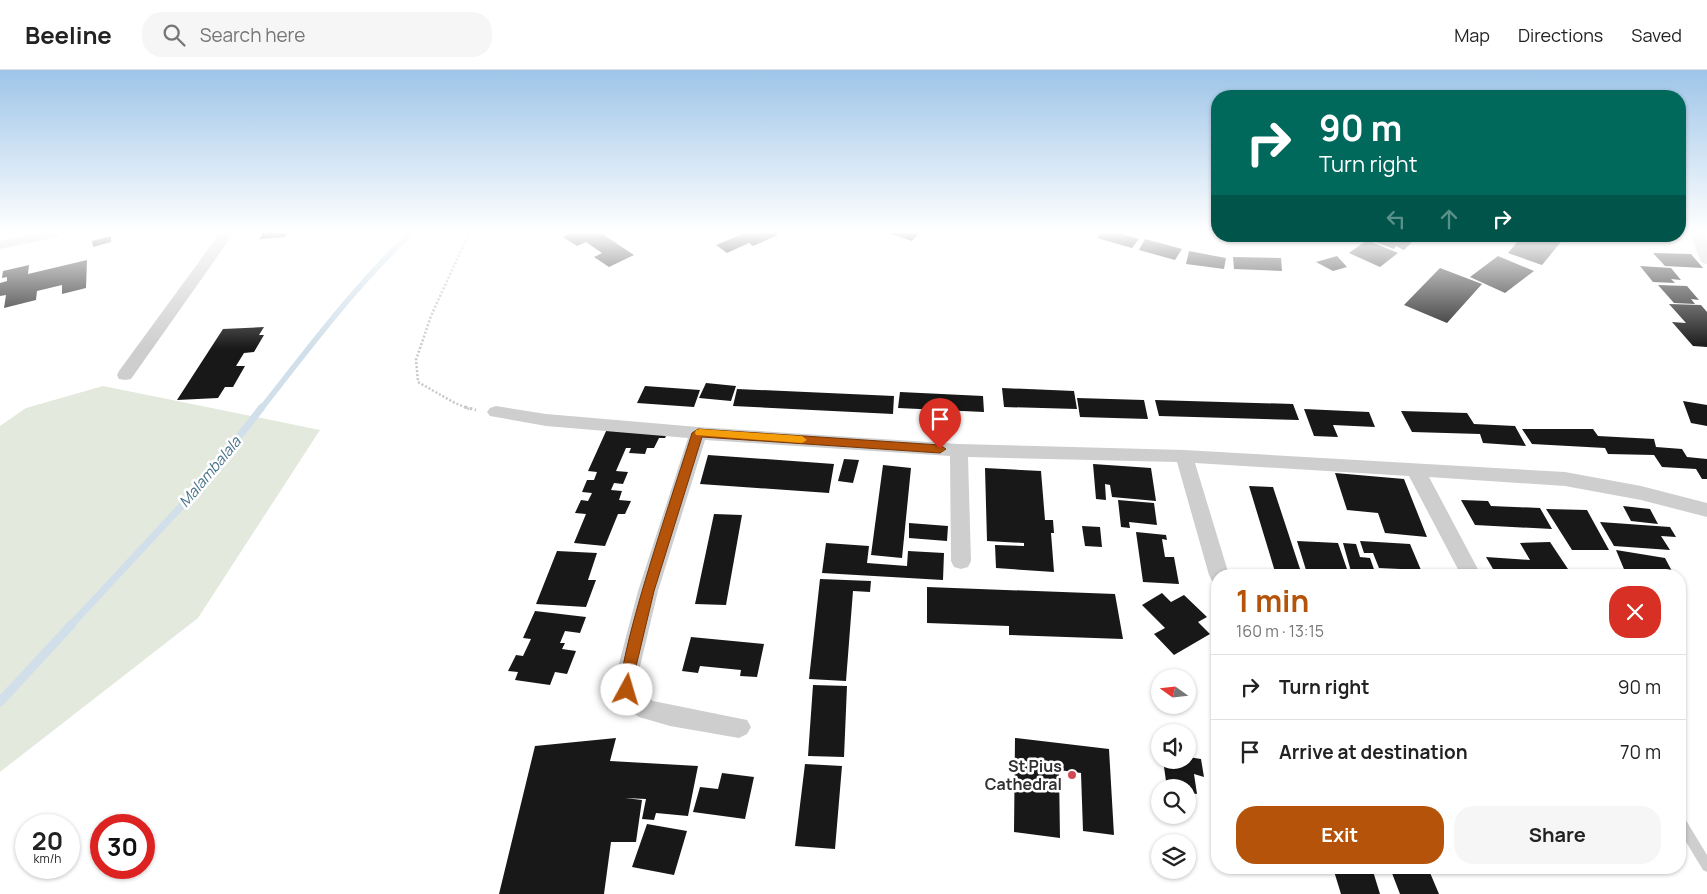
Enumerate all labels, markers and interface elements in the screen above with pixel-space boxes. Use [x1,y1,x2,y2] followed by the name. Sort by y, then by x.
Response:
[142,12,492,57] search box
[25,18,112,51] text: Beeline
[160,21,188,49] icon: search
[200,22,305,48] text: Search here
[1454,23,1490,47] text: Map
[1518,23,1603,47] text: Directions
[1631,23,1682,47] text: Saved
[1319,104,1402,152] text: 90 m
[1236,110,1301,175] icon: right
[1319,149,1417,179] text: Turn right
[1382,205,1410,233] icon: left
[1435,205,1463,233] icon: ahead
[1488,205,1516,233] icon: right
[919,398,961,449] pin
[926,405,954,433] icon: arrive
[174,431,246,512] water label: Malambalala
[1236,580,1309,621] text: 1 min
[1609,586,1661,638] button: close
[1236,620,1324,642] text: 160 m · 13:15
[600,663,652,715] position arrow
[1151,669,1196,714] north arrow
[1151,669,1196,879] map controls
[1236,673,1264,701] icon: right
[1279,674,1369,700] text: Turn right
[1618,674,1661,700] text: 90 m
[1151,724,1196,769] button: sound
[1236,738,1264,766] icon: arrive
[1279,739,1468,765] text: Arrive at destination
[1620,739,1661,765] text: 70 m
[985,755,1062,795] place label: St Pius Cathedral
[1066,769,1078,781] marker: St Pius Cathedral
[1151,779,1196,824] button: search
[1236,806,1444,864] button: Exit
[1454,806,1661,864] button: Share
[90,814,155,879] speed limit sign: 30
[32,823,63,858] text: 20
[1151,834,1196,879] button: layers
[34,850,61,867] text: km/h

